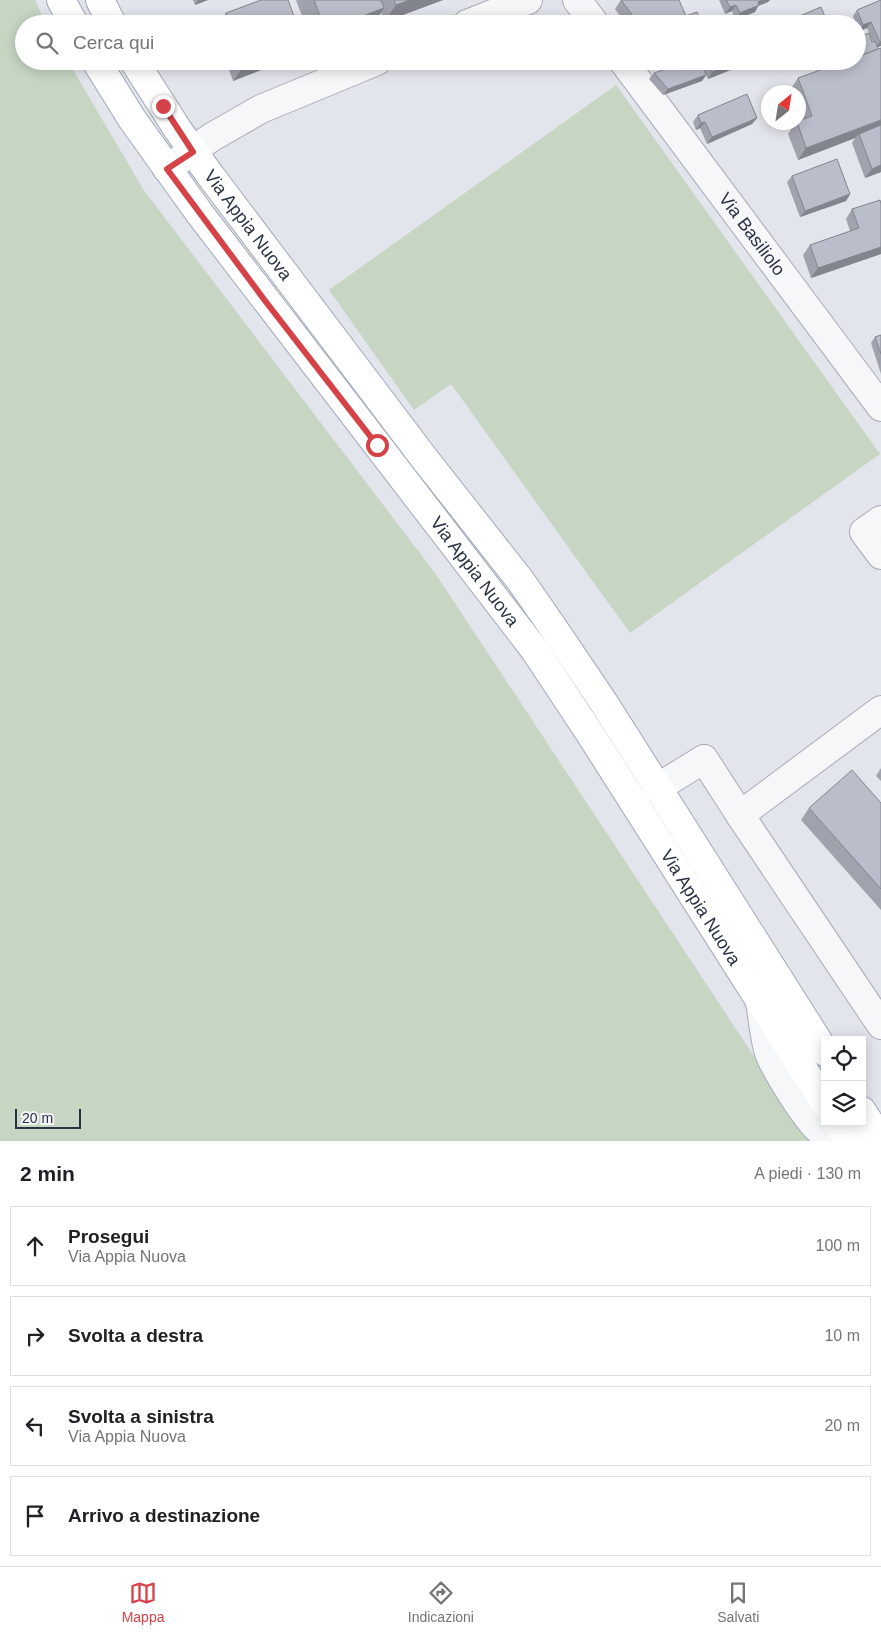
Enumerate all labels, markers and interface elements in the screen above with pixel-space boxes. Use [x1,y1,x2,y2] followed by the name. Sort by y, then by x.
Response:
[15,15,866,70] search box
[33,29,61,57] icon: search
[73,32,154,53] text: Cerca qui
[761,85,806,130] north arrow
[152,95,175,118] route end
[200,166,297,285] street label: Via Appia Nuova
[715,189,789,279] street label: Via Basiliolo
[366,434,389,457] route start
[426,513,524,631] street label: Via Appia Nuova
[656,846,745,970] street label: Via Appia Nuova
[821,1036,866,1126] map controls
[821,1036,866,1081] button: locate
[821,1081,866,1126] button: layers
[15,1106,81,1129] scale bar
[22,1110,53,1126] text: 20 m
[20,1162,75,1185] text: 2 min
[754,1165,861,1182] text: A piedi · 130 m
[68,1226,149,1247] text: Prosegui
[21,1232,49,1260] icon: ahead
[816,1237,860,1254] text: 100 m
[68,1248,186,1265] text: Via Appia Nuova
[21,1322,49,1350] icon: right
[68,1325,203,1346] text: Svolta a destra
[824,1327,860,1344] text: 10 m
[68,1406,214,1427] text: Svolta a sinistra
[21,1412,49,1440] icon: left
[824,1417,860,1434] text: 20 m
[68,1428,186,1445] text: Via Appia Nuova
[21,1502,49,1530] icon: arrive
[68,1505,260,1526] text: Arrivo a destinazione
[122,1579,164,1625] tab: Mappa
[408,1579,474,1625] tab: Indicazioni
[717,1579,759,1625] tab: Salvati

